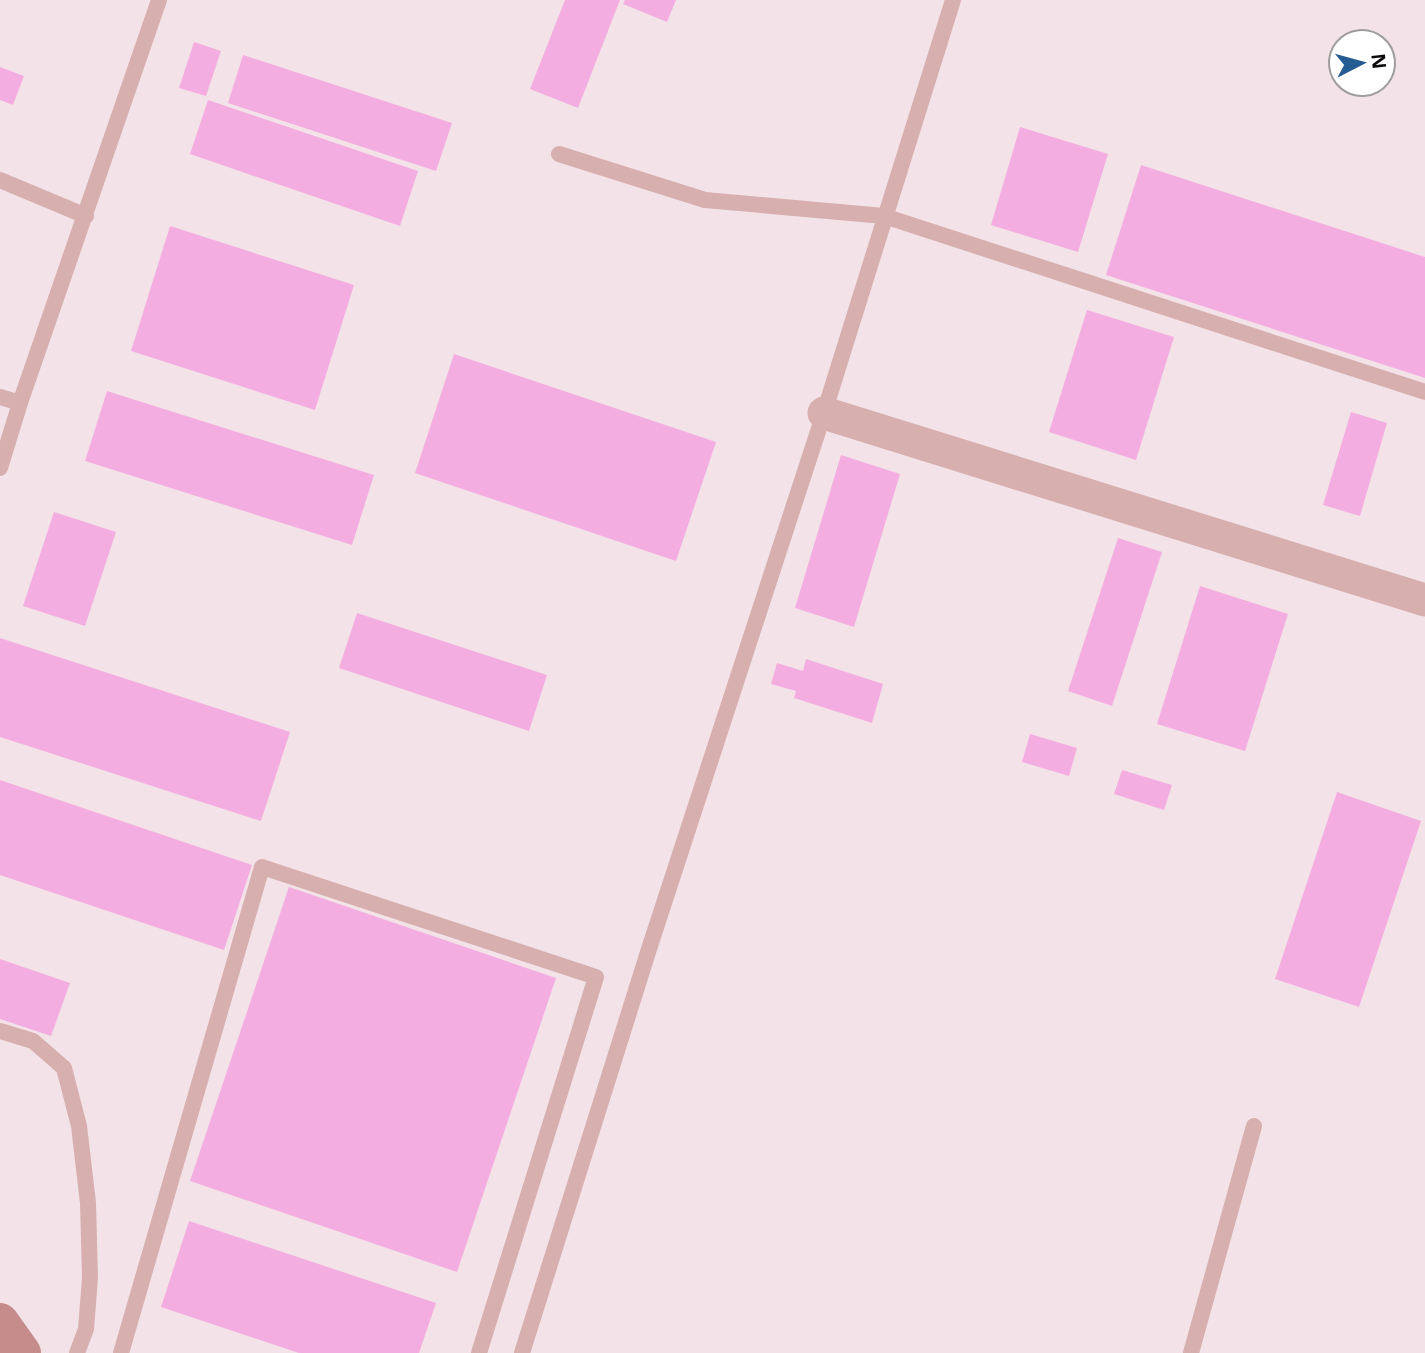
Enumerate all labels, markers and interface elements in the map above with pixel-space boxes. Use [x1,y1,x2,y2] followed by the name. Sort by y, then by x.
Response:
[1327,28,1397,98] north arrow
[1365,52,1393,70] text: N

